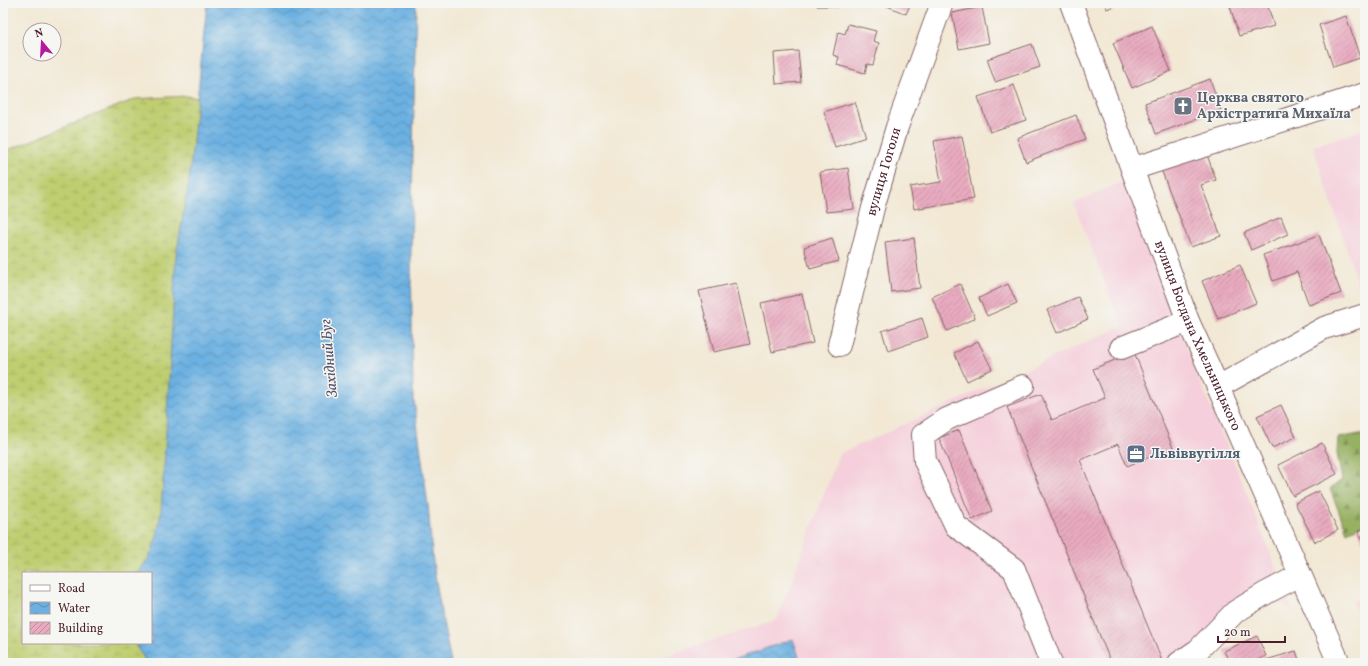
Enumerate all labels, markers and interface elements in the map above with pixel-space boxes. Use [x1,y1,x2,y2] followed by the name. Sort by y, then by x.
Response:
[22,22,62,62] north arrow
[33,26,45,42] text: N
[1197,89,1351,124] place label: Церква святого Архістратига Михаїла
[1172,95,1194,117] church icon: Церква святого Архістратига Михаїла
[862,125,906,218] street label: вулиця Гоголя
[1150,238,1246,434] street label: вулиця Богдана Хмельницького
[316,318,344,399] water label: Західний Буг
[1125,443,1147,465] office icon: Львіввугілля
[1150,445,1240,464] place label: Львіввугілля
[22,572,152,644] legend
[58,581,85,597] text: Road
[58,601,90,617] text: Water
[1218,618,1285,644] scale bar
[58,621,103,637] text: Building
[1224,625,1251,641] text: 20 m

